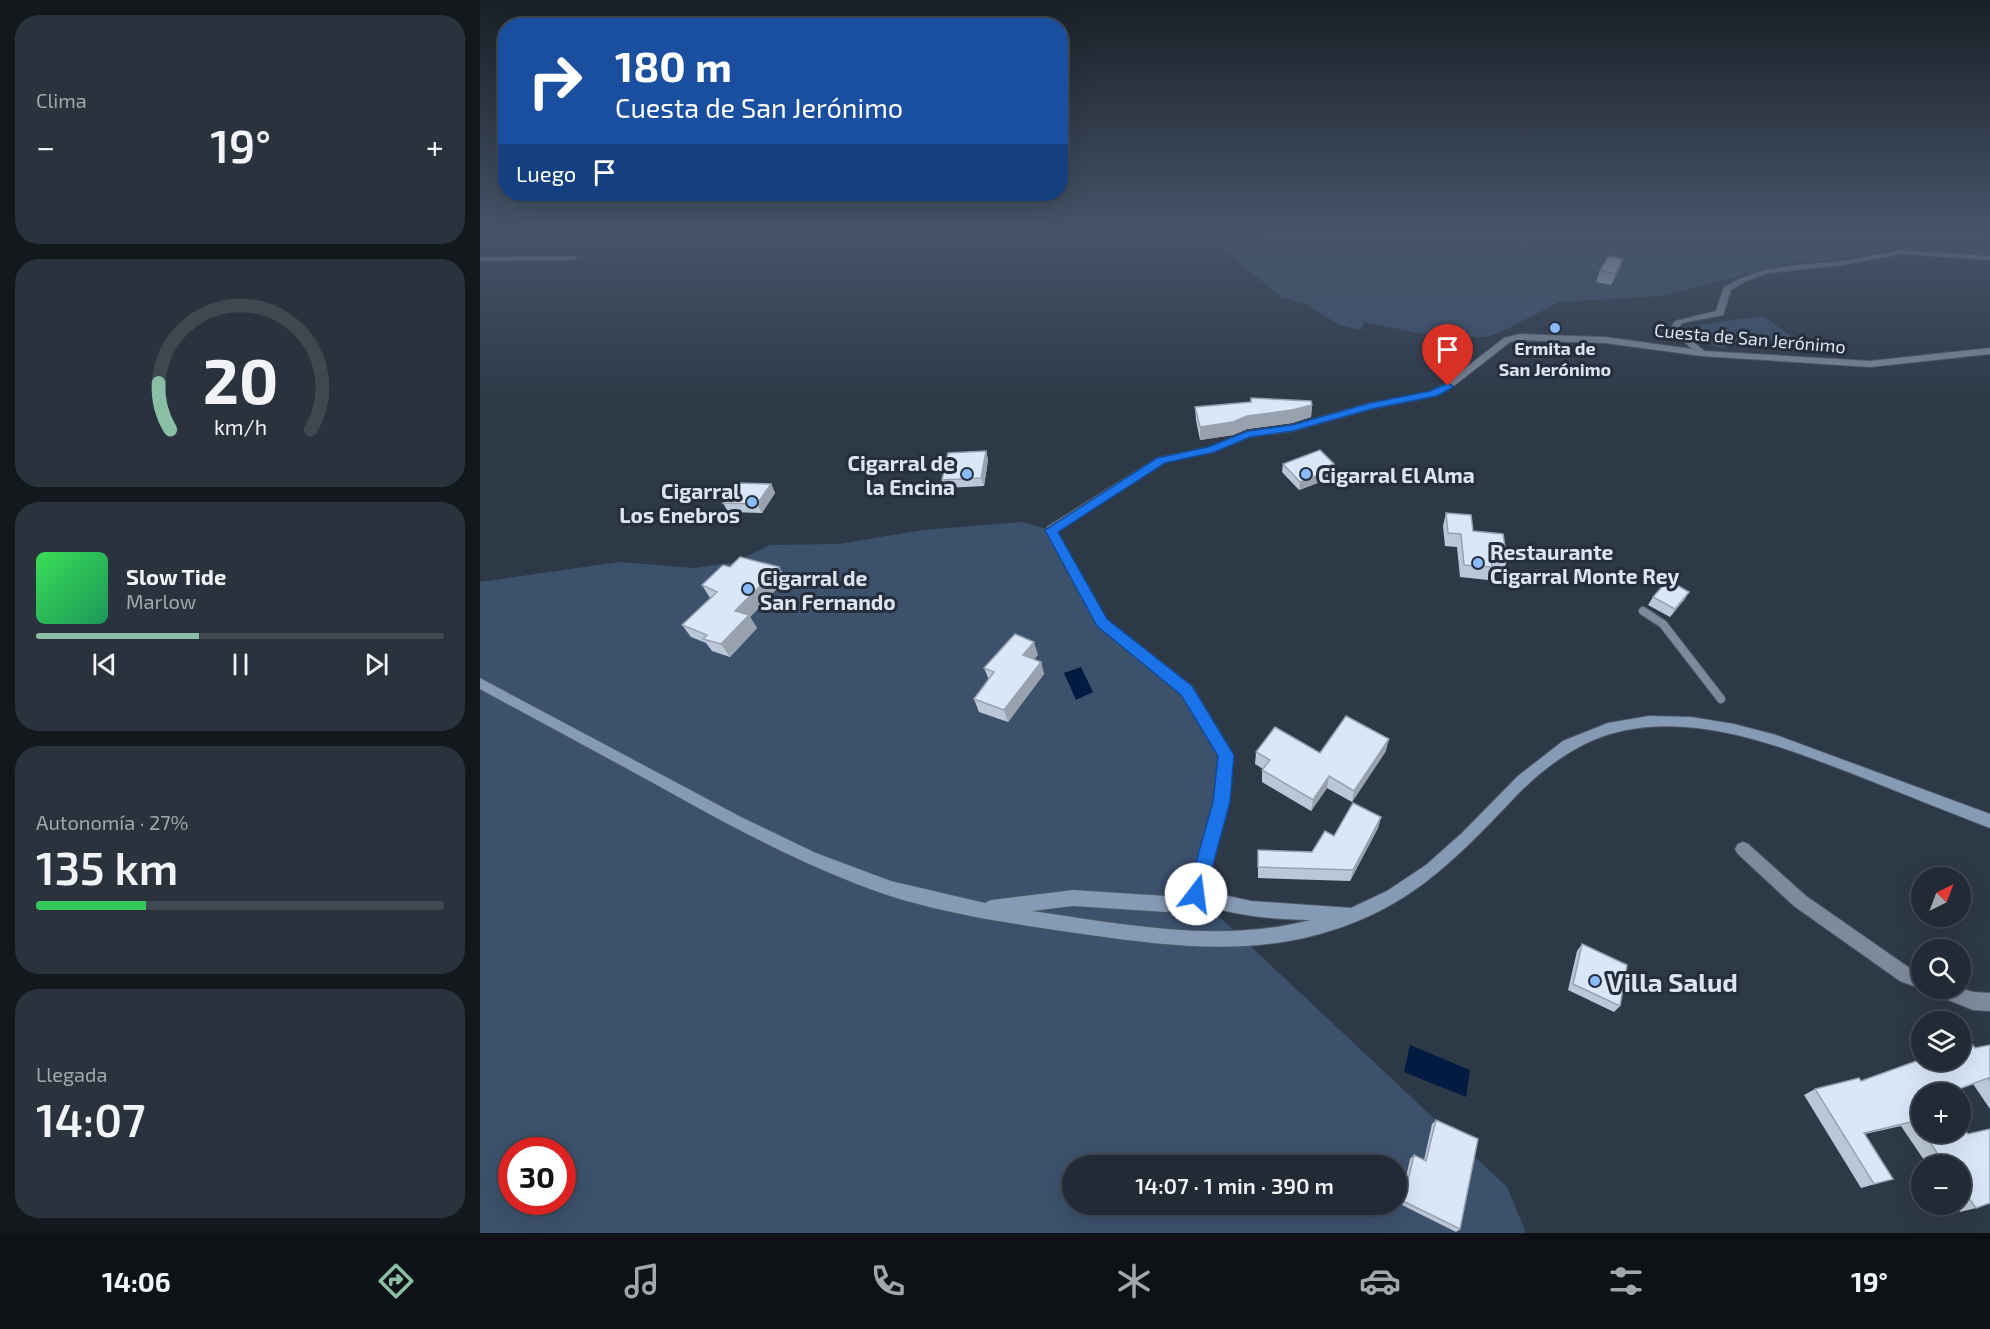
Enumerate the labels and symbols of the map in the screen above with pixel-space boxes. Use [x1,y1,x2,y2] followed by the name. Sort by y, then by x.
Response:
[1653,319,1847,357] street label: Cuesta de San Jerónimo
[1548,321,1562,335] marker: Ermita de San Jerónimo
[1422,324,1473,386] pin
[1499,337,1611,380] place label: Ermita de San Jerónimo
[848,450,955,499] place label: Cigarral de la Encina
[1318,462,1475,487] place label: Cigarral El Alma
[960,467,974,481] marker: Cigarral de la Encina
[1299,467,1313,481] marker: Cigarral El Alma
[619,478,740,527] place label: Cigarral Los Enebros
[745,495,759,509] marker: Cigarral Los Enebros
[1490,539,1679,589] place label: Restaurante Cigarral Monte Rey
[1471,556,1485,570] marker: Restaurante Cigarral Monte Rey
[760,565,896,614] place label: Cigarral de San Fernando
[741,582,755,596] marker: Cigarral de San Fernando
[1164,862,1228,926] position arrow
[1911,867,1971,927] north arrow
[1607,966,1738,997] place label: Villa Salud
[1588,974,1602,988] marker: Villa Salud
[498,1137,576,1215] speed limit sign: 30

